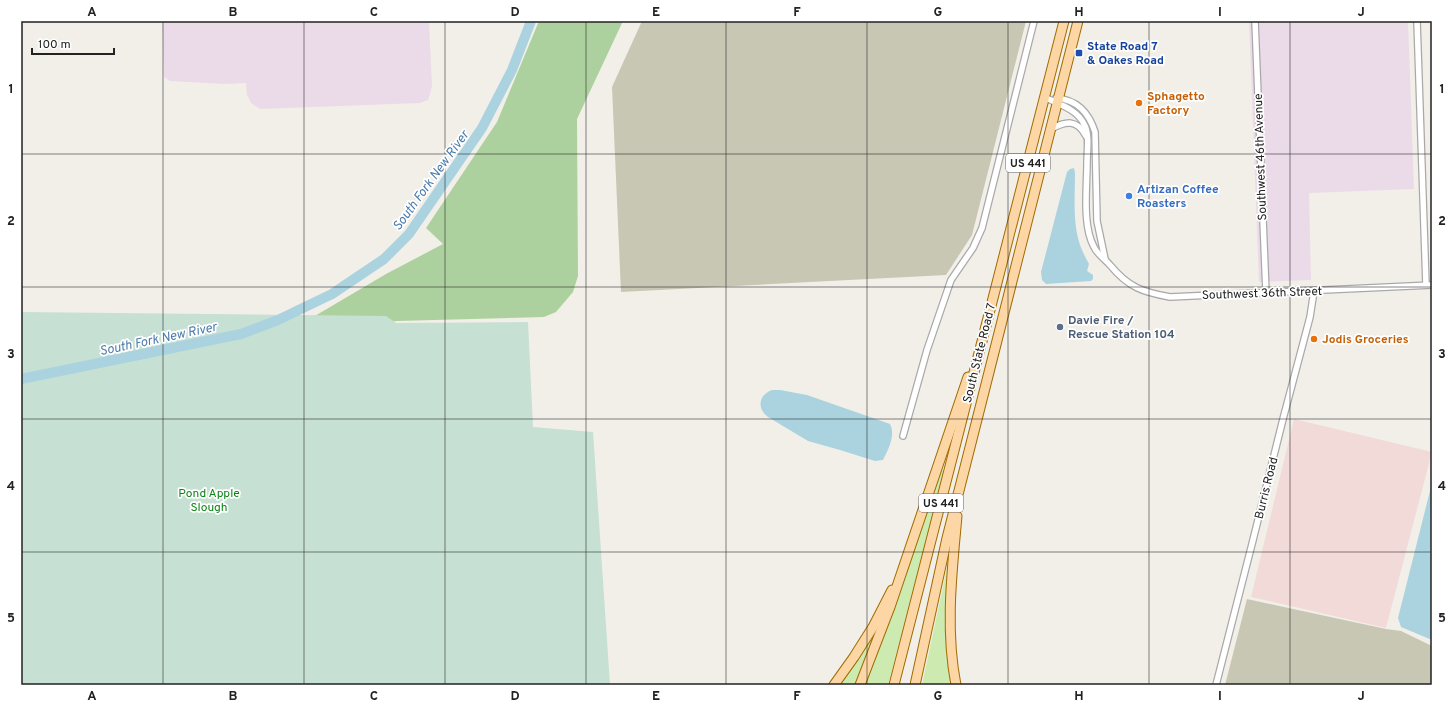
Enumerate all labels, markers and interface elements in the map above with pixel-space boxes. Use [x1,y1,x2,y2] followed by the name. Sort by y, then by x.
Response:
[87,5,97,21] text: A
[229,5,238,21] text: B
[370,5,378,21] text: C
[510,5,520,21] text: D
[652,5,660,21] text: E
[793,5,801,21] text: F
[934,5,943,21] text: G
[1074,5,1084,21] text: H
[1218,5,1222,21] text: I
[1357,5,1365,21] text: J
[32,30,114,56] scale bar
[38,37,71,53] text: 100 m
[1087,39,1164,69] place label: State Road 7 & Oakes Road
[1074,48,1084,58] marker: State Road 7 & Oakes Road
[8,82,14,98] text: 1
[1439,82,1445,98] text: 1
[1147,89,1205,119] place label: Sphagetto Factory
[1251,93,1271,221] street label: Southwest 46th Avenue
[1134,98,1144,108] marker: Sphagetto Factory
[390,127,474,234] water label: South Fork New River
[1006,154,1050,172] road number: US 441
[1137,182,1219,212] place label: Artizan Coffee Roasters
[1124,191,1134,201] marker: Artizan Coffee Roasters
[7,214,15,230] text: 2
[1438,214,1446,230] text: 2
[1202,284,1322,304] street label: Southwest 36th Street
[960,302,1000,405] street label: South State Road 7
[1068,313,1175,343] place label: Davie Fire / Rescue Station 104
[98,319,220,360] water label: South Fork New River
[1055,322,1065,332] marker: Davie Fire / Rescue Station 104
[1322,332,1409,348] place label: Jodis Groceries
[1309,334,1319,344] marker: Jodis Groceries
[7,347,15,363] text: 3
[1438,347,1446,363] text: 3
[1252,456,1282,521] street label: Burris Road
[7,479,15,495] text: 4
[1438,479,1446,495] text: 4
[178,486,240,516] park label: Pond Apple Slough
[919,494,963,512] road number: US 441
[7,611,15,627] text: 5
[1438,611,1446,627] text: 5
[87,689,97,705] text: A
[229,689,238,705] text: B
[370,689,378,705] text: C
[510,689,520,705] text: D
[652,689,660,705] text: E
[793,689,801,705] text: F
[934,689,943,705] text: G
[1074,689,1084,705] text: H
[1218,689,1222,705] text: I
[1357,689,1365,705] text: J

